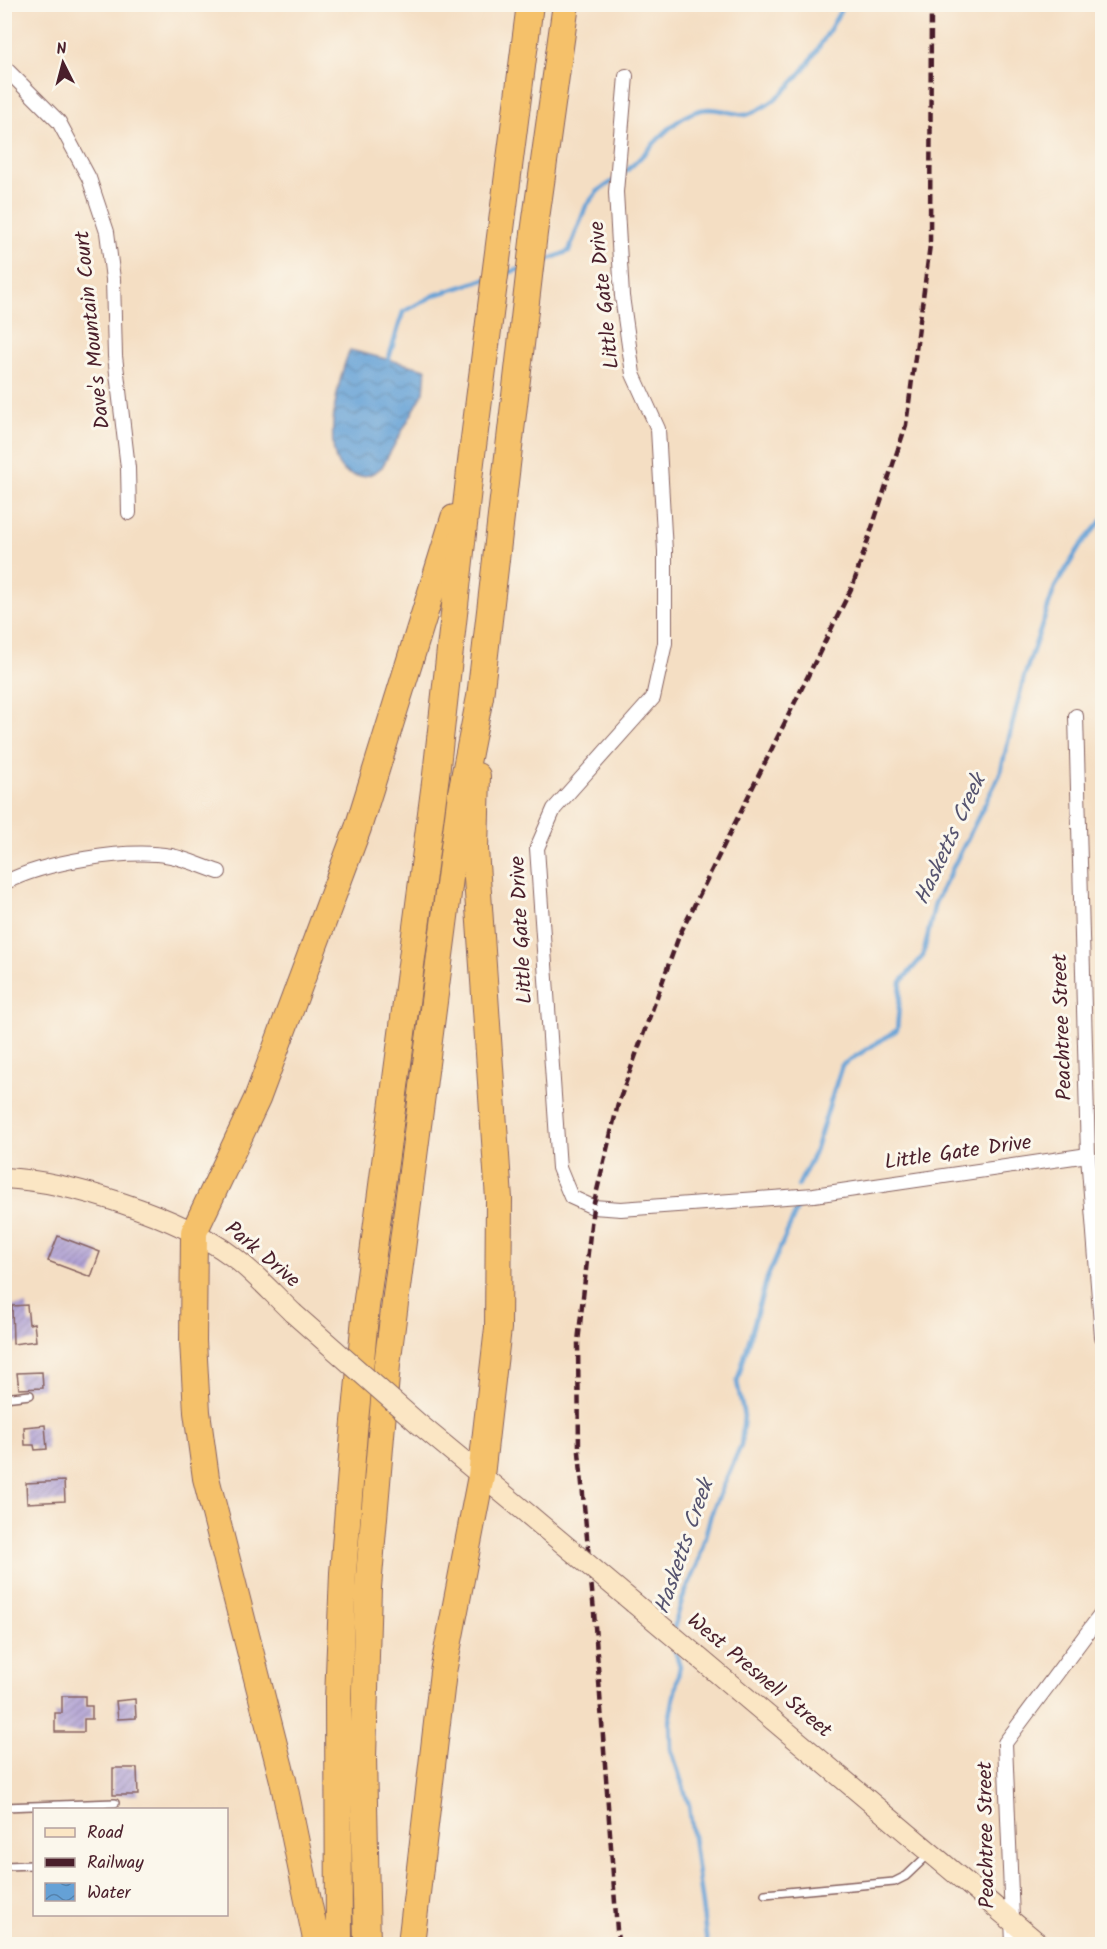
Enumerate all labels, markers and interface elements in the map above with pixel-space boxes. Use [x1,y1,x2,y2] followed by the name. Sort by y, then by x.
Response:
[33,33,93,93] north arrow
[55,37,68,63] text: N
[581,219,629,370] street label: Little Gate Drive
[66,228,120,431] street label: Dave's Mountain Court
[905,766,998,911] water label: Hasketts Creek
[502,855,542,1005] street label: Little Gate Drive
[1044,952,1082,1101] street label: Peachtree Street
[882,1126,1034,1180] street label: Little Gate Drive
[217,1213,308,1297] street label: Park Drive
[646,1471,726,1619] water label: Hasketts Creek
[679,1605,839,1747] street label: West Presnell Street
[969,1760,1005,1909] street label: Peachtree Street
[33,1808,228,1916] legend
[87,1819,124,1848] text: Road
[87,1849,144,1878] text: Railway
[87,1879,132,1908] text: Water

